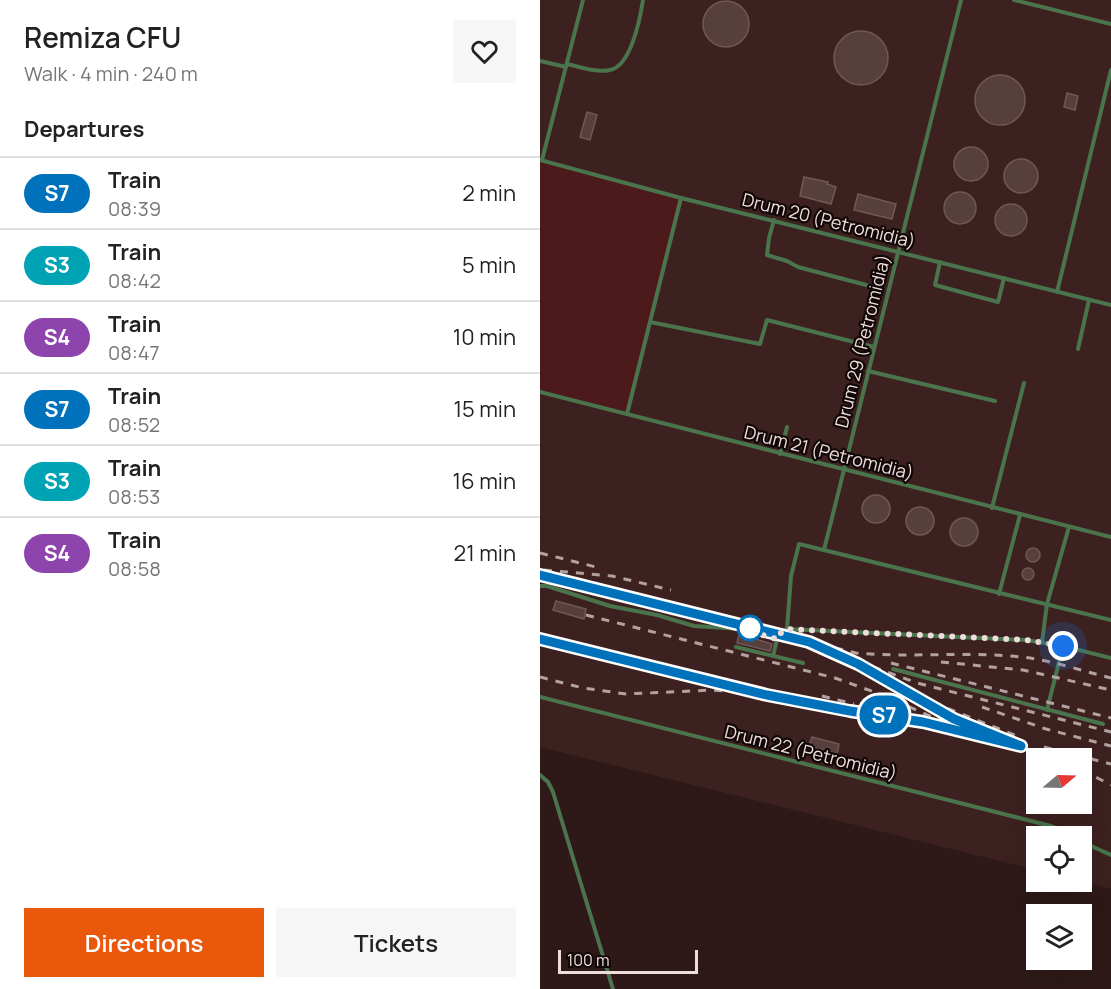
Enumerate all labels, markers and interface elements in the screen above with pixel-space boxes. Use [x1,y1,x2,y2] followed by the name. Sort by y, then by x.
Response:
[24,18,181,56] text: Remiza CFU
[453,20,516,83] button: heart
[24,60,198,87] text: Walk · 4 min · 240 m
[24,114,144,144] text: Departures
[108,165,161,195] text: Train
[462,178,516,208] text: 2 min
[44,179,70,207] text: S7
[740,187,918,253] street label: Drum 20 (Petromidia)
[108,195,161,222] text: 08:39
[108,237,161,267] text: Train
[462,250,516,280] text: 5 min
[44,251,70,279] text: S3
[829,252,895,430] street label: Drum 29 (Petromidia)
[108,267,161,294] text: 08:42
[108,309,161,339] text: Train
[453,322,516,352] text: 10 min
[44,323,70,351] text: S4
[108,339,160,366] text: 08:47
[108,381,161,411] text: Train
[453,394,516,424] text: 15 min
[44,395,70,423] text: S7
[108,411,160,438] text: 08:52
[742,419,916,485] street label: Drum 21 (Petromidia)
[108,453,161,483] text: Train
[453,466,516,496] text: 16 min
[44,467,70,495] text: S3
[108,483,160,510] text: 08:53
[108,525,161,555] text: Train
[454,538,516,568] text: 21 min
[44,539,70,567] text: S4
[108,555,161,582] text: 08:58
[737,615,763,641] unlabelled marker
[1048,631,1078,661] your location
[857,696,911,734] line badge: S7
[871,701,897,729] text: S7
[722,719,900,785] street label: Drum 22 (Petromidia)
[1026,748,1092,814] north arrow
[1026,748,1092,970] map controls
[1026,826,1092,892] button: locate
[1026,904,1092,970] button: layers
[24,908,264,977] button: Directions
[276,908,516,977] button: Tickets
[558,947,698,974] scale bar
[567,949,610,971] text: 100 m

